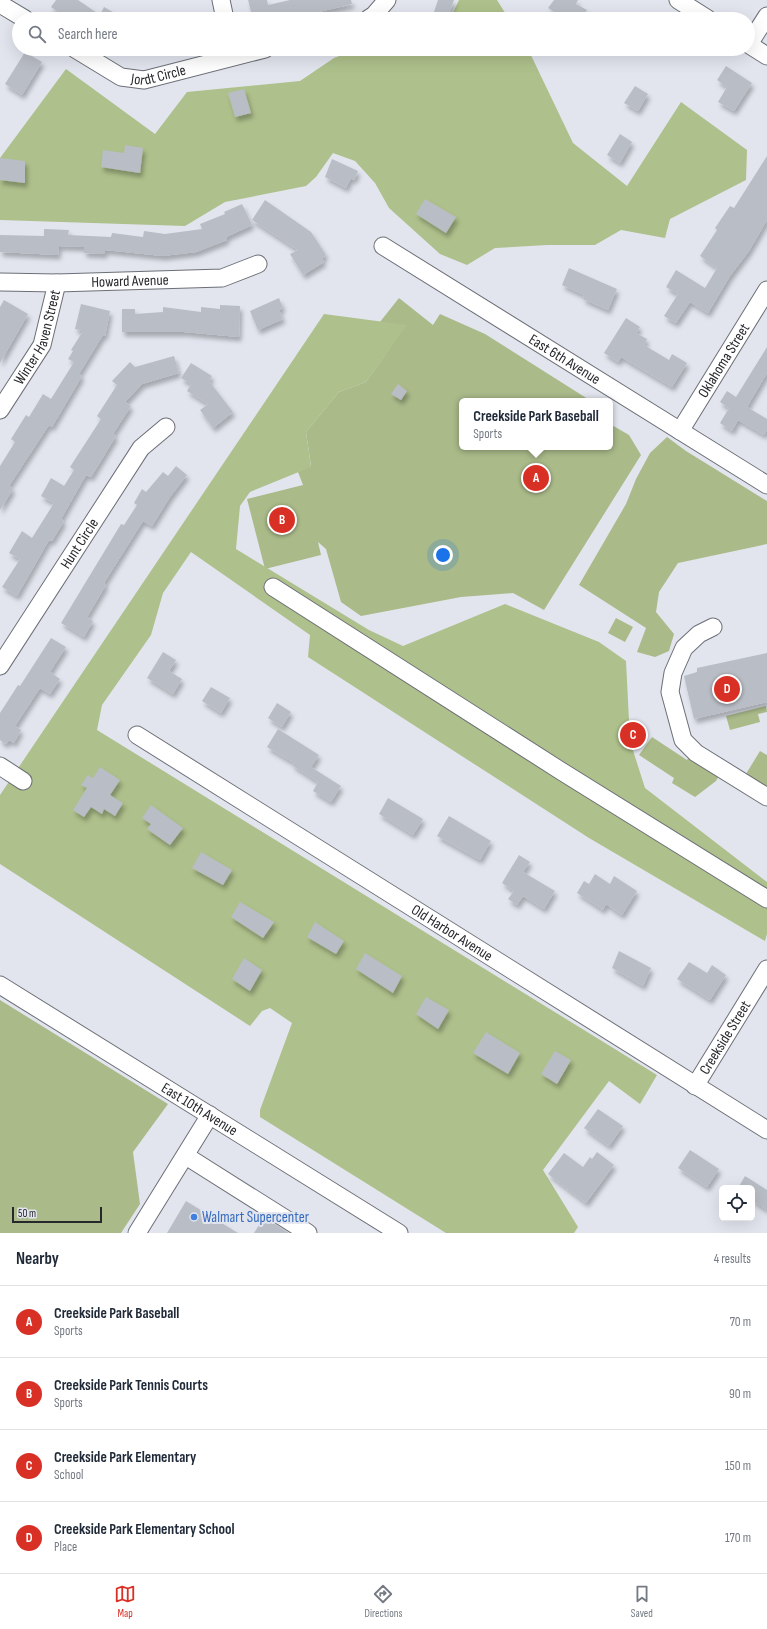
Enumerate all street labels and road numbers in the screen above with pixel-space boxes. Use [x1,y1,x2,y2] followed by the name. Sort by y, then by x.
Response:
[129,60,188,90] street label: Jordt Circle
[91,270,169,291] street label: Howard Avenue
[9,287,65,388] street label: Winter Haven Street
[693,319,754,401] street label: Oklahoma Street
[525,330,604,388] street label: East 6th Avenue
[56,515,103,572] street label: Hunt Circle
[408,900,496,965] street label: Old Harbor Avenue
[695,997,755,1078] street label: Creekside Street
[158,1078,241,1140] street label: East 10th Avenue

